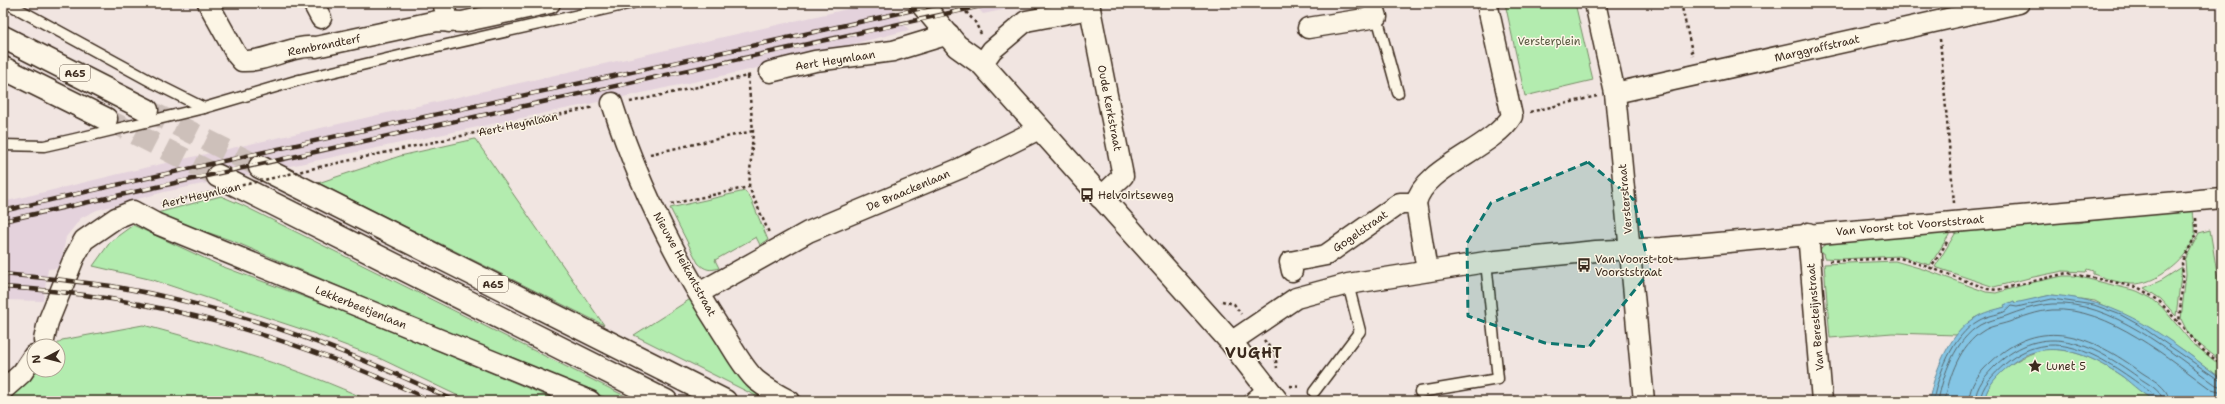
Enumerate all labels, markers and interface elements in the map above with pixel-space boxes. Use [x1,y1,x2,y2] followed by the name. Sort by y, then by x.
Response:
[287,31,363,60] street label: Rembrandterf
[1773,31,1861,66] street label: Marggraffstraat
[1517,34,1581,49] park label: Versterplein
[794,47,876,74] street label: Aert Heymlaan
[1094,64,1125,153] street label: Oude Kerkstraat
[60,65,90,81] road number: A65
[477,109,559,140] street label: Aert Heymlaan
[1615,163,1636,235] street label: Versterstraat
[864,166,952,215] street label: De Braackenlaan
[160,179,242,212] street label: Aert Heymlaan
[1079,187,1095,203] bus stop icon: Helvoirtseweg
[1098,188,1174,203] place label: Helvoirtseweg
[1330,207,1391,256] street label: Gogelstraat
[650,209,720,319] street label: Nieuwe Heikantstraat
[1835,212,1985,239] street label: Van Voorst tot Voorststraat
[1595,252,1673,280] place label: Van Voorst tot Voorststraat
[1576,257,1592,273] bus stop icon: Van Voorst tot Voorststraat
[1803,262,1828,371] street label: Van Beresteijnstraat
[478,276,508,292] road number: A65
[313,282,409,333] street label: Lekkerbeetjenlaan
[26,338,66,378] north arrow
[1225,343,1283,363] district label: VUGHT
[29,354,45,364] text: N
[2027,358,2043,374] place icon: Lunet 5
[2046,359,2086,374] place label: Lunet 5

